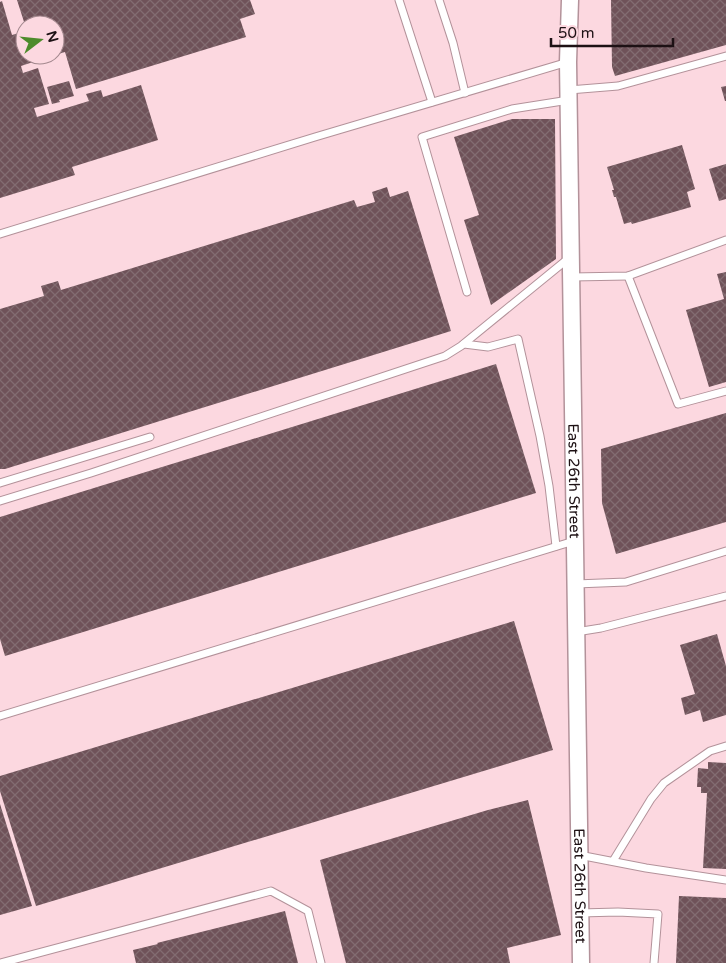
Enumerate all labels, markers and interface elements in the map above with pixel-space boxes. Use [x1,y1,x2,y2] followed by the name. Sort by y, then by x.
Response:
[15,15,65,65] north arrow
[551,15,674,47] scale bar
[558,24,595,42] text: 50 m
[42,29,62,44] text: N
[564,423,584,539] street label: East 26th Street
[570,828,590,944] street label: East 26th Street

